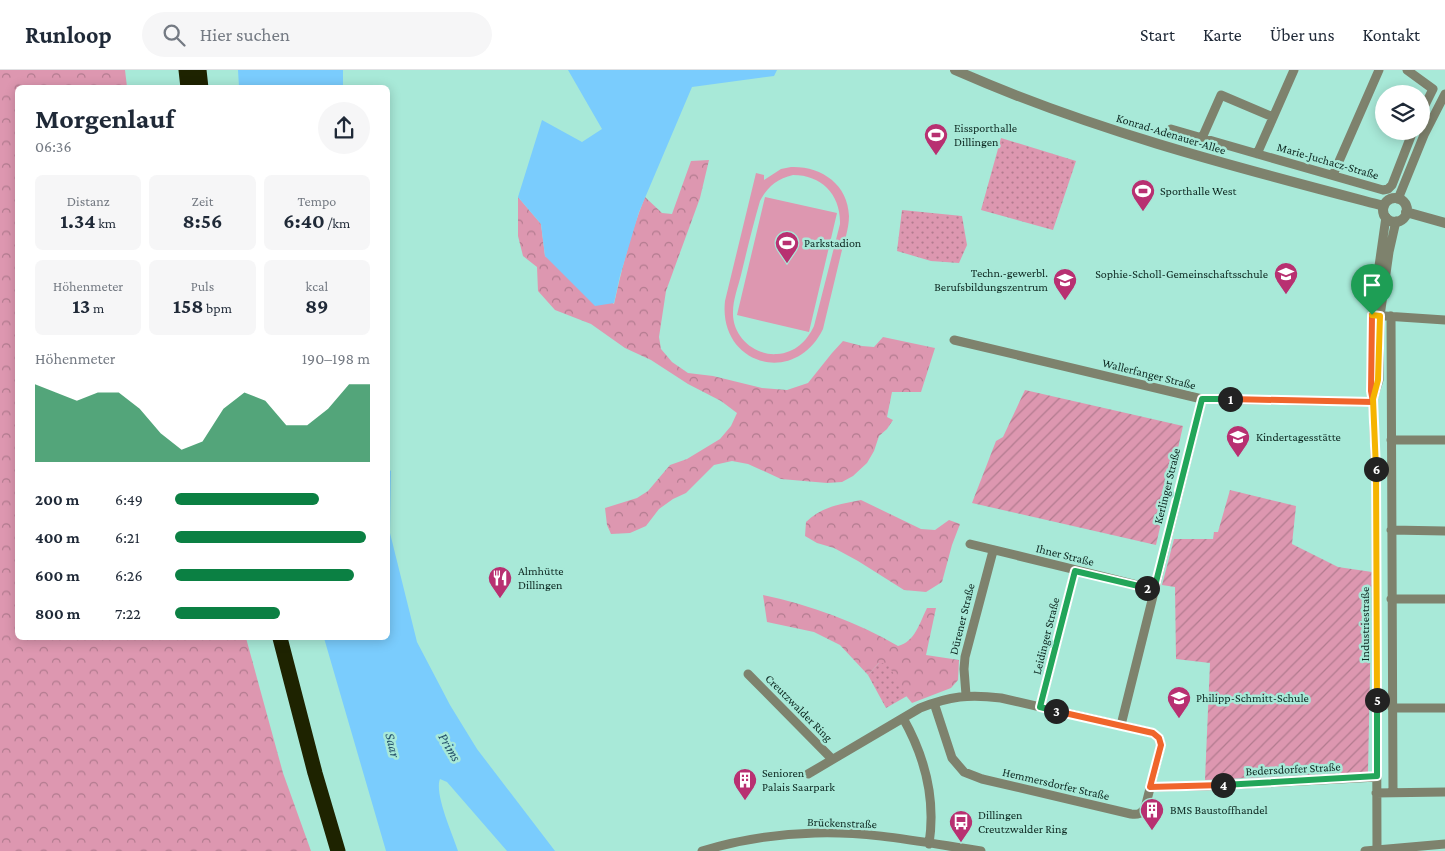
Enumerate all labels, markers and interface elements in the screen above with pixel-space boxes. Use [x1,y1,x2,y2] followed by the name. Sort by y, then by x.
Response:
[142,12,492,57] search box
[25,21,112,48] text: Runloop
[160,21,188,49] icon: search
[200,24,290,45] text: Hier suchen
[1140,25,1175,45] text: Start
[1203,25,1242,45] text: Karte
[1270,25,1335,45] text: Über uns
[1363,25,1420,45] text: Kontakt
[1375,85,1430,140] map controls
[1375,85,1430,140] button: layers
[318,102,370,154] button: share
[35,103,174,134] text: Morgenlauf
[1115,111,1227,157] street label: Konrad-Adenauer-Allee
[954,121,1017,149] place label: Eissporthalle Dillingen
[923,122,949,156] sports icon: Eissporthalle Dillingen
[35,138,72,155] text: 06:36
[1276,140,1380,182] street label: Marie-Juchacz-Straße
[1130,178,1156,212] sports icon: Sporthalle West
[1160,184,1237,198] place label: Sporthalle West
[67,193,110,209] text: Distanz
[192,193,213,209] text: Zeit
[297,193,336,209] text: Tempo
[60,209,96,233] text: 1.34
[183,209,222,233] text: 8:56
[283,209,325,233] text: 6:40
[96,215,116,231] text: km
[325,215,350,231] text: /km
[774,230,800,264] sports icon: Parkstadion
[804,236,862,250] place label: Parkstadion
[1273,261,1299,295] school or university icon: Sophie-Scholl-Gemeinschaftsschule
[1351,264,1393,315] pin
[934,266,1048,294] place label: Techn.-gewerbl. Berufsbildungszentrum
[1052,267,1078,301] school or university icon: Techn.-gewerbl. Berufsbildungszentrum
[1095,267,1268,281] place label: Sophie-Scholl-Gemeinschaftsschule
[1358,271,1386,299] icon: arrive
[53,278,123,294] text: Höhenmeter
[191,278,214,294] text: Puls
[306,278,328,294] text: kcal
[72,294,90,318] text: 13
[173,294,203,318] text: 158
[305,294,329,318] text: 89
[90,300,104,316] text: m
[203,300,232,316] text: bpm
[35,350,115,367] text: Höhenmeter
[302,350,370,367] text: 190–198 m
[1101,356,1197,392] street label: Wallerfanger Straße
[1218,386,1242,412] pin: 1
[1228,391,1233,407] text: 1
[1225,424,1251,458] school or university icon: Kindertagesstätte
[1256,430,1341,444] place label: Kindertagesstätte
[1151,447,1183,525] street label: Kerlinger Straße
[1364,456,1388,482] pin: 6
[1373,461,1380,477] text: 6
[35,491,79,508] text: 200 m
[115,491,143,508] text: 6:49
[35,529,80,546] text: 400 m
[115,529,140,546] text: 6:21
[1034,541,1096,569] street label: Ihner Straße
[518,564,564,592] place label: Almhütte Dillingen
[487,565,513,599] restaurant icon: Almhütte Dillingen
[35,567,80,584] text: 600 m
[115,567,143,584] text: 6:26
[1134,576,1160,600] pin: 2
[1144,580,1151,596] text: 2
[946,582,978,656] street label: Dürener Straße
[1358,587,1372,661] street label: Industriestraße
[1030,596,1062,676] street label: Leidinger Straße
[35,605,80,622] text: 800 m
[115,605,141,622] text: 7:22
[762,671,836,745] street label: Creutzwalder Ring
[1166,685,1192,719] school or university icon: Philipp-Schmitt-Schule
[1364,688,1390,712] pin: 5
[1196,691,1309,705] place label: Philipp-Schmitt-Schule
[1374,692,1381,708] text: 5
[1044,698,1068,724] pin: 3
[1053,703,1060,719] text: 3
[435,730,465,765] water label: Prims
[382,731,404,760] water label: Saar
[1245,760,1341,778] street label: Bedersdorfer Straße
[1001,765,1111,803] street label: Hemmersdorfer Straße
[762,766,835,794] place label: Senioren Palais Saarpark
[732,767,758,801] building icon: Senioren Palais Saarpark
[1210,772,1236,798] pin: 4
[1220,777,1227,793] text: 4
[1139,797,1165,831] building icon: BMS Baustoffhandel
[1170,803,1268,817] place label: BMS Baustoffhandel
[978,808,1067,836] place label: Dillingen Creutzwalder Ring
[948,809,974,843] bus stop icon: Dillingen Creutzwalder Ring
[807,815,877,831] street label: Brückenstraße

